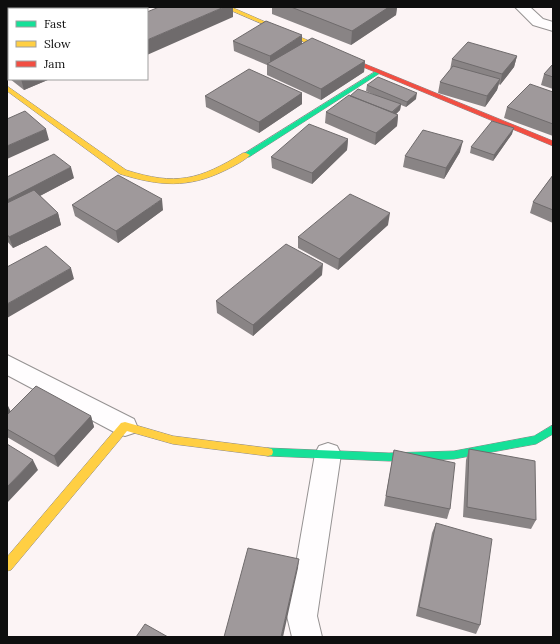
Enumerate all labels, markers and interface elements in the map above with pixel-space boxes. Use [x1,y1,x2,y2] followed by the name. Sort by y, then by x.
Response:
[8,8,148,80] legend
[44,16,67,31] text: Fast
[44,36,71,51] text: Slow
[43,56,65,71] text: Jam

